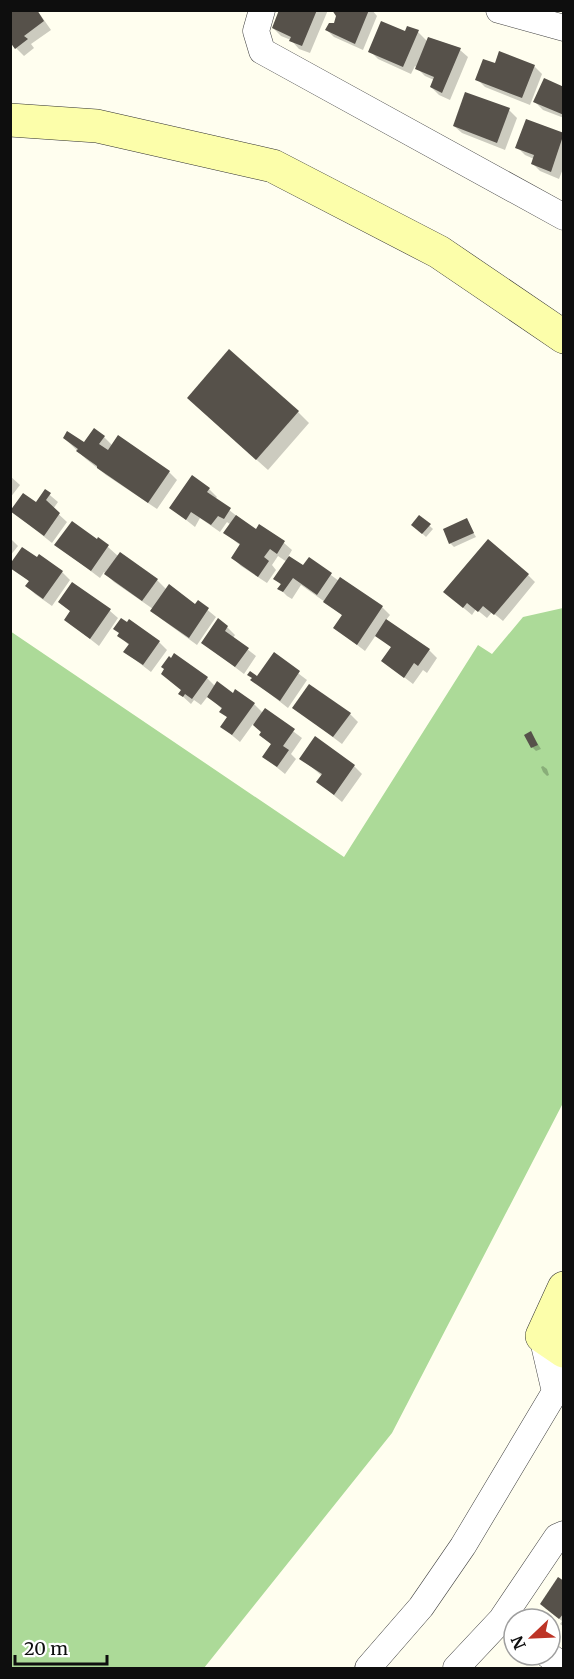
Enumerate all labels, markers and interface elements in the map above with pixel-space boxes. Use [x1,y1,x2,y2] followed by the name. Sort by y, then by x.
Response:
[502,1607,562,1667] north arrow
[15,1628,106,1666] scale bar
[506,1633,530,1653] text: N
[24,1637,68,1660] text: 20 m

